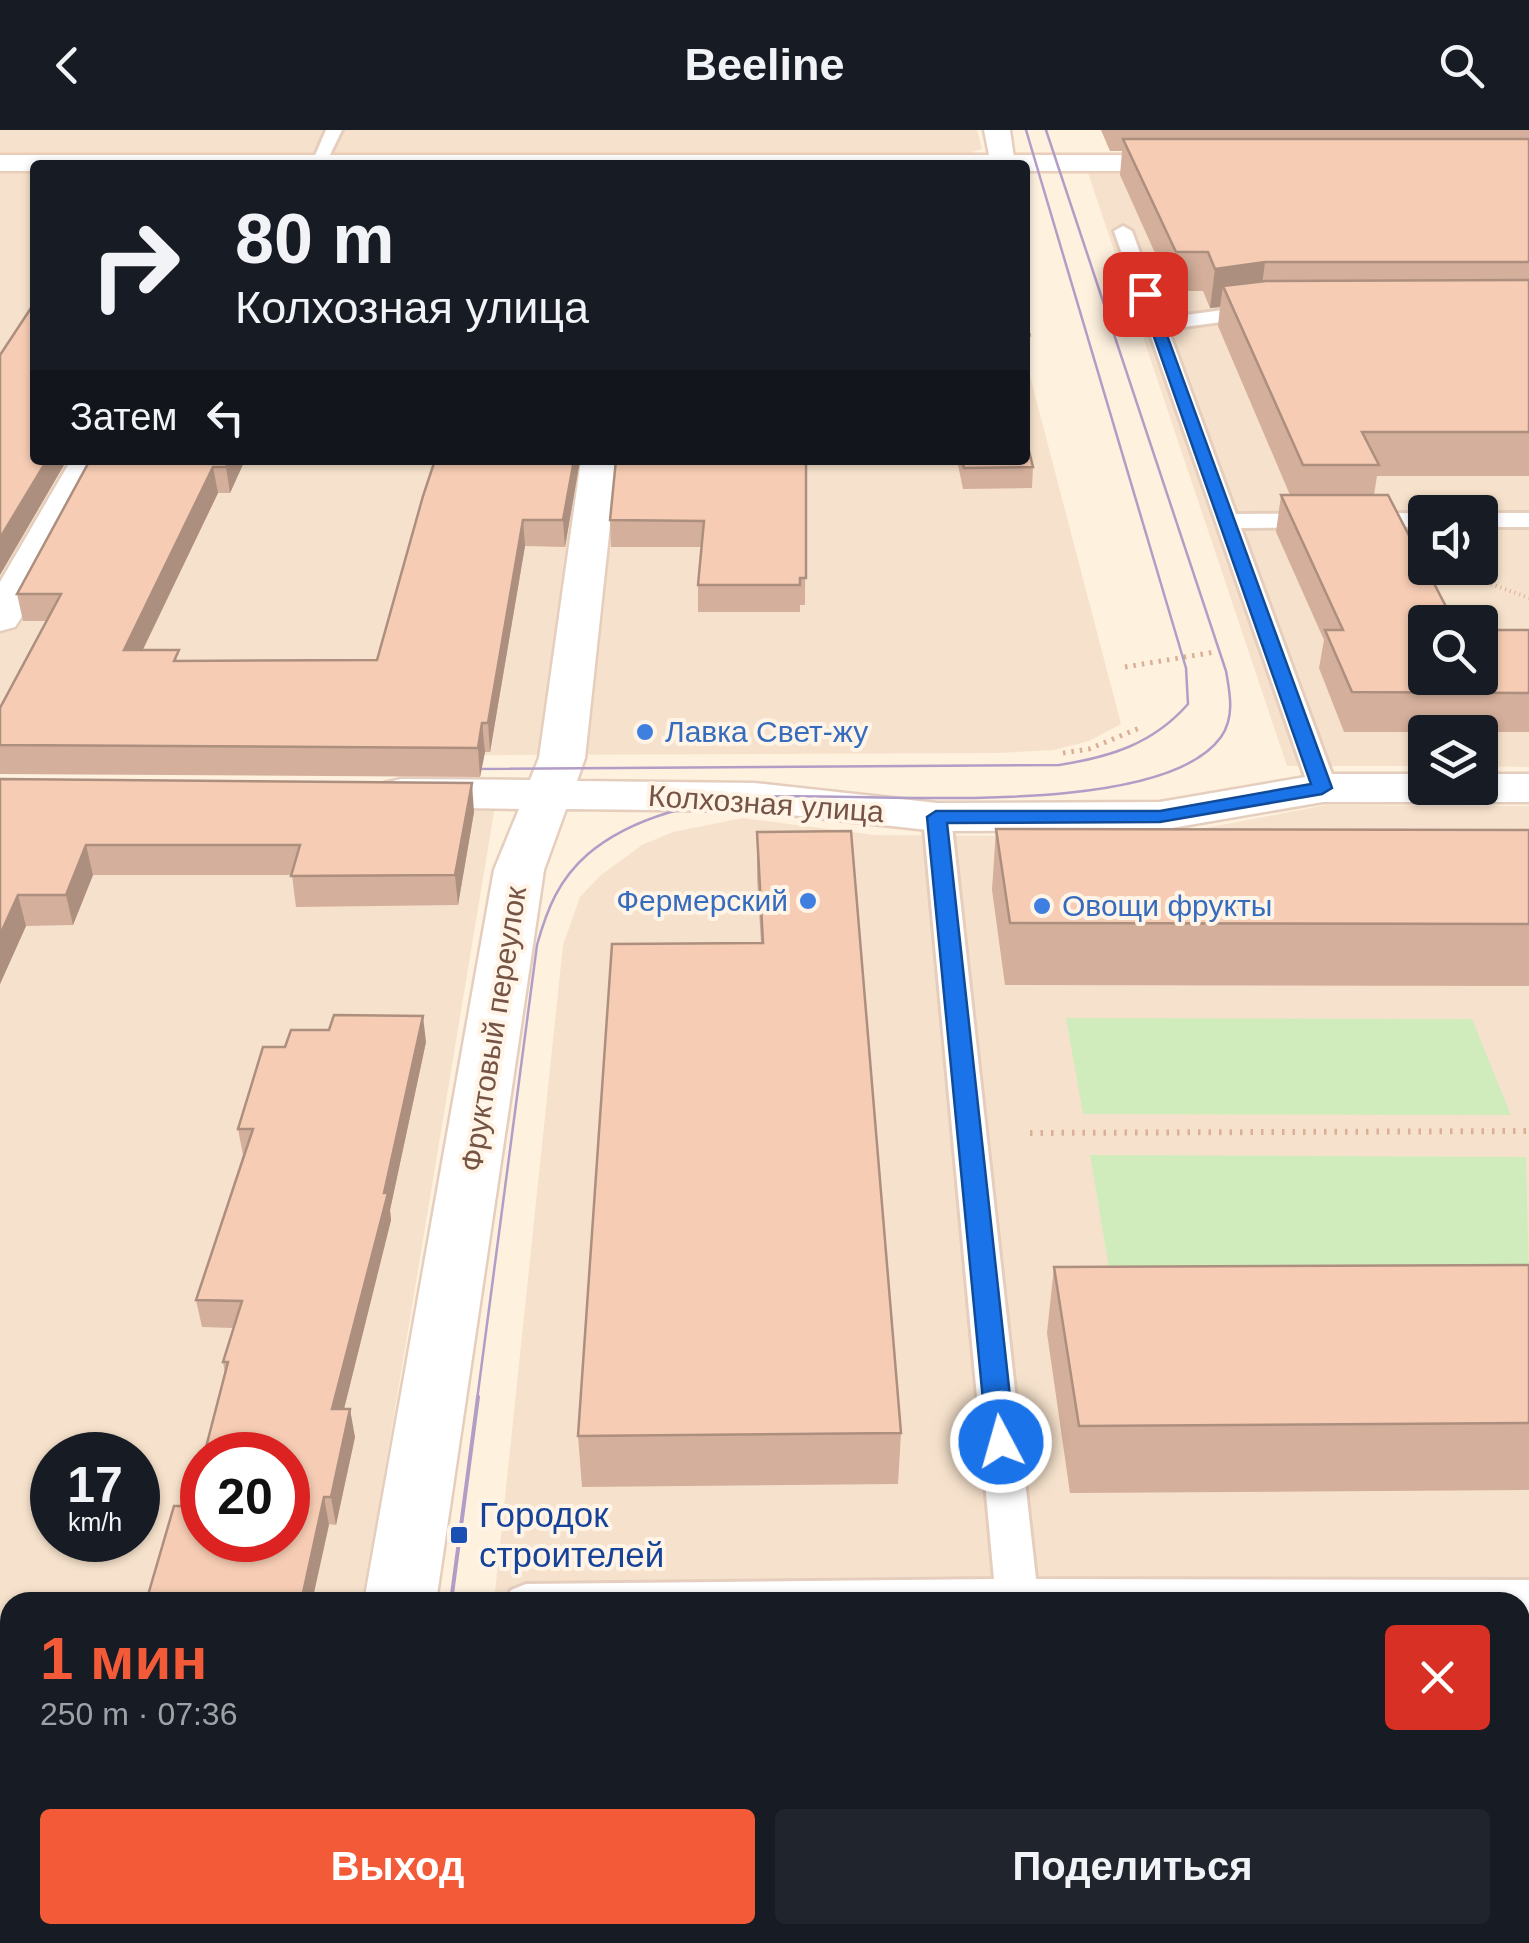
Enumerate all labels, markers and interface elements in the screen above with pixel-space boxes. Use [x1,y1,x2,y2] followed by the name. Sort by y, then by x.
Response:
[40,38,95,93] icon: back
[1434,38,1489,93] icon: search
[684,39,845,90] text: Beeline
[70,200,200,330] icon: right
[235,200,395,278] text: 80 m
[1103,252,1188,337] pin
[1118,267,1173,322] icon: arrive
[235,282,589,333] text: Колхозная улица
[198,390,253,445] icon: left
[70,396,178,438] text: Затем
[1408,495,1498,805] map controls
[1408,495,1498,585] button: sound
[1408,605,1498,695] button: search
[665,715,868,748] place label: Лавка Свет-жу
[1408,715,1498,805] button: layers
[634,721,656,743] marker: Лавка Свет-жу
[647,779,885,828] street label: Колхозная улица
[455,883,532,1174] street label: Фруктовый переулок
[616,884,788,917] place label: Фермерский
[1062,889,1272,922] place label: Овощи фрукты
[797,890,819,912] marker: Фермерский
[1031,895,1053,917] marker: Овощи фрукты
[949,1390,1053,1494] position arrow
[180,1432,310,1562] speed limit sign: 20
[67,1457,123,1513] text: 17
[479,1495,664,1574] place label: Городок строителей
[68,1508,122,1536] text: km/h
[448,1524,470,1546] marker: Городок строителей
[40,1625,208,1692] text: 1 мин
[1385,1625,1490,1730] button: close
[40,1696,237,1732] text: 250 m · 07:36
[40,1809,755,1924] button: Выход
[775,1809,1490,1924] button: Поделиться

